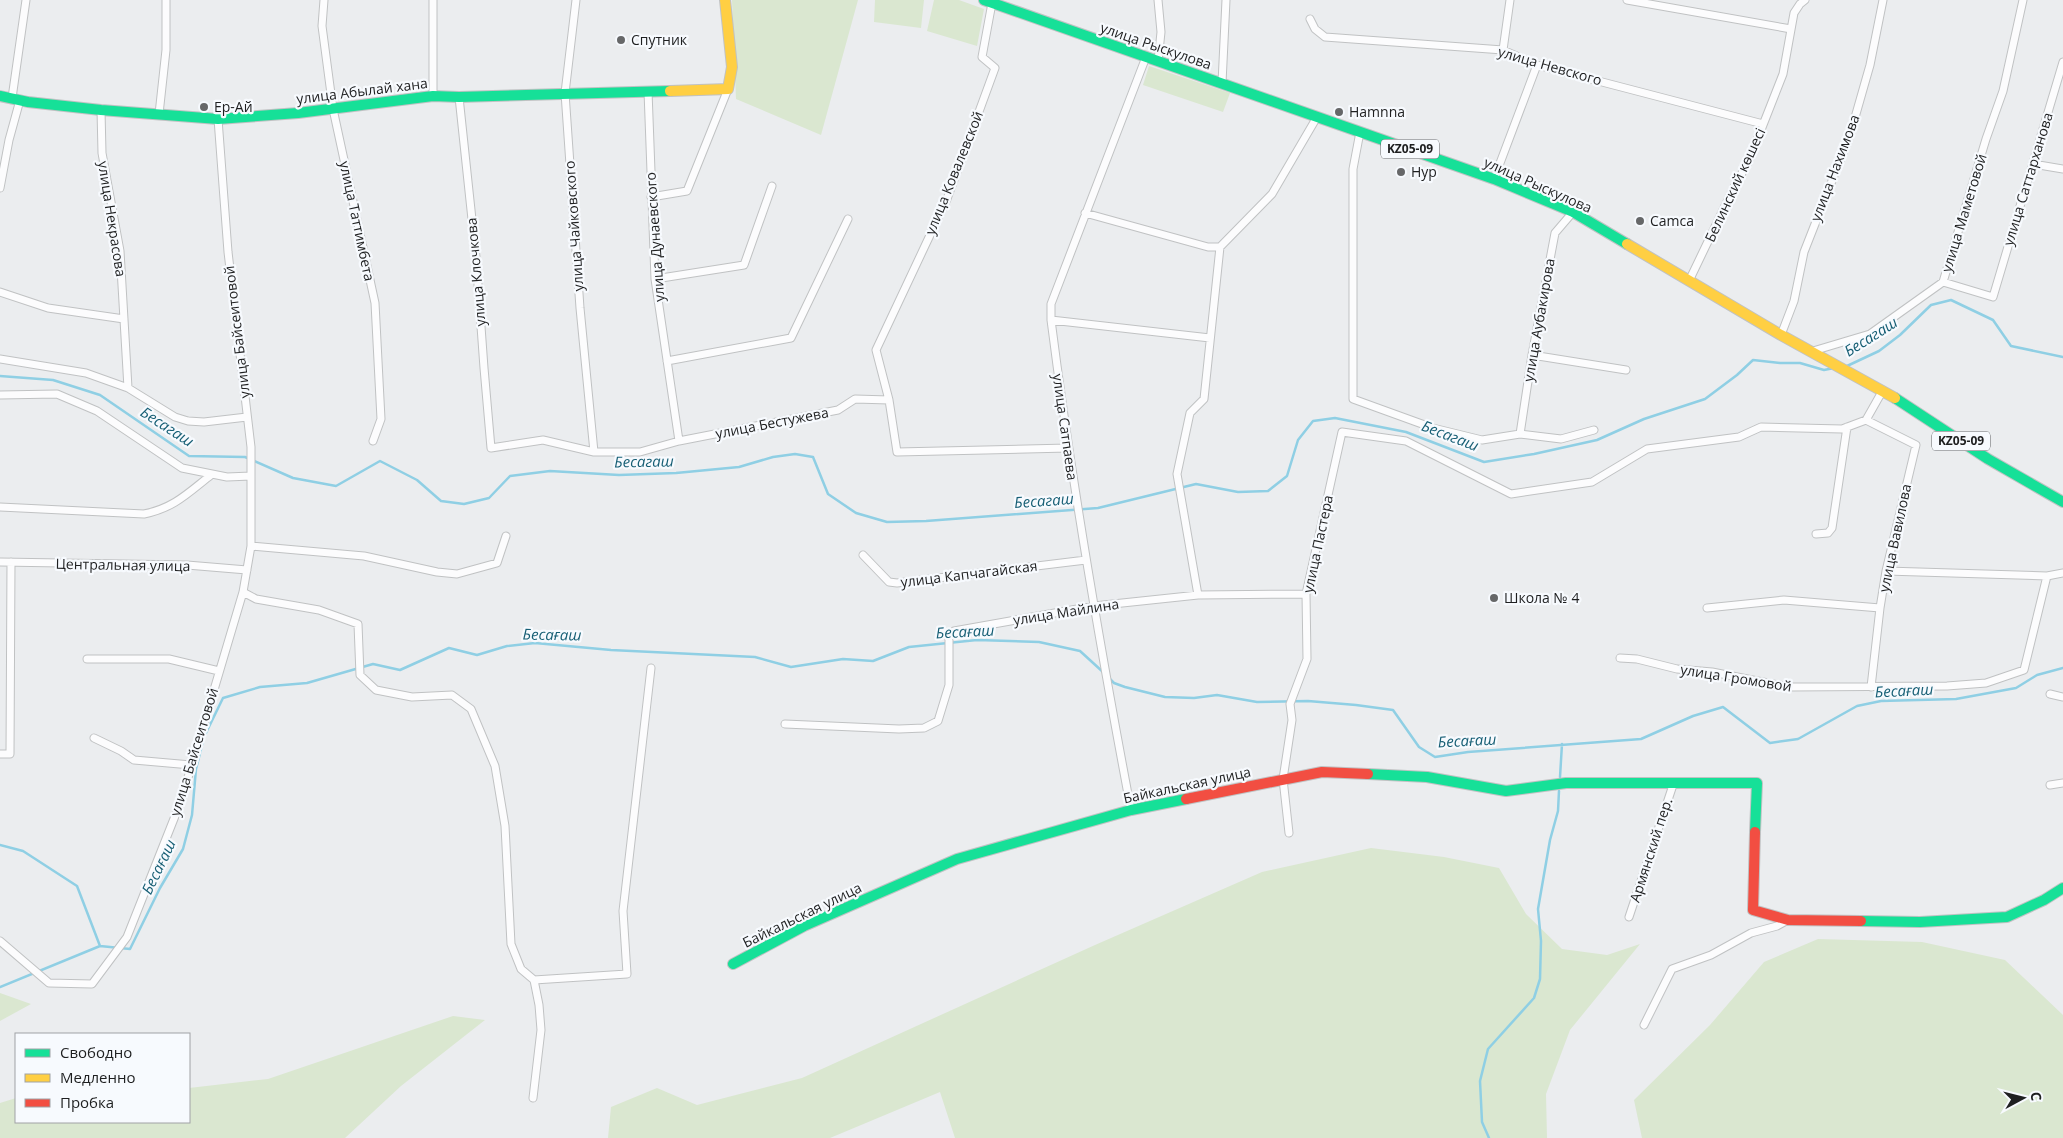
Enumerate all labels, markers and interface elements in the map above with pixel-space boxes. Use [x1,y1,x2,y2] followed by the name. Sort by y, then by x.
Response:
[1098,18,1214,73] street label: улица Рыскулова
[631,30,688,49] place label: Спутник
[615,34,627,46] marker: Спутник
[1496,42,1604,89] street label: улица Невского
[295,73,429,108] street label: улица Абылай хана
[214,97,253,116] place label: Ер-Ай
[198,101,210,113] marker: Ер-Ай
[1349,102,1405,121] place label: Hamnna
[1333,106,1345,118] marker: Hamnna
[920,108,987,238] street label: улица Ковалевской
[1998,110,2057,248] street label: улица Саттарханова
[1805,112,1864,224] street label: улица Нахимова
[1700,125,1769,245] street label: Белинский көшесi
[1381,140,1439,158] road number: KZ05-09
[1936,151,1991,274] street label: улица Маметовой
[1481,152,1595,217] street label: улица Рыскулова
[335,159,380,283] street label: улица Таттимбета
[94,160,131,278] street label: улица Некрасова
[559,160,588,292] street label: улица Чайковского
[1411,162,1437,181] place label: Hyp
[1395,166,1407,178] marker: Hyp
[640,171,669,303] street label: улица Дунаевского
[1650,211,1694,230] place label: Camca
[1634,215,1646,227] marker: Camca
[461,217,490,327] street label: улица Клочкова
[1518,257,1559,383] street label: улица Аубакирова
[219,265,254,399] street label: улица Байсеитовой
[1840,312,1901,360] water label: Бесагаш
[1049,372,1082,481] street label: улица Сатпаева
[137,402,198,451] water label: Бесагаш
[714,402,830,443] street label: улица Бестужева
[1419,415,1482,455] water label: Бесагаш
[1932,432,1990,451] road number: KZ05-09
[614,450,674,472] water label: Бесагаш
[1874,482,1915,594] street label: улица Вавилова
[1014,488,1074,512] water label: Бесагаш
[1298,493,1337,595] street label: улица Пастера
[55,554,191,575] street label: Центральная улица
[900,556,1038,591] street label: улица Капчагайская
[1504,588,1579,607] place label: Школа № 4
[1488,592,1500,604] marker: Школа № 4
[1012,594,1120,629] street label: улица Майлина
[935,619,995,643] water label: Бесағаш
[523,623,581,645] water label: Бесағаш
[1679,659,1793,696] street label: улица Громовой
[1874,678,1934,702] water label: Бесағаш
[165,685,222,818] street label: улица Байсеитовой
[1437,728,1497,752] water label: Бесағаш
[1121,762,1253,807] street label: Байкальская улица
[1625,795,1676,904] street label: Армянский пер.
[136,836,180,897] water label: Бесағаш
[739,877,864,952] street label: Байкальская улица
[15,1033,190,1123] legend
[60,1042,132,1062] text: Свободно
[60,1067,136,1087] text: Медленно
[1998,1073,2048,1123] north arrow
[2026,1091,2046,1102] text: С
[60,1092,114,1112] text: Пробка

